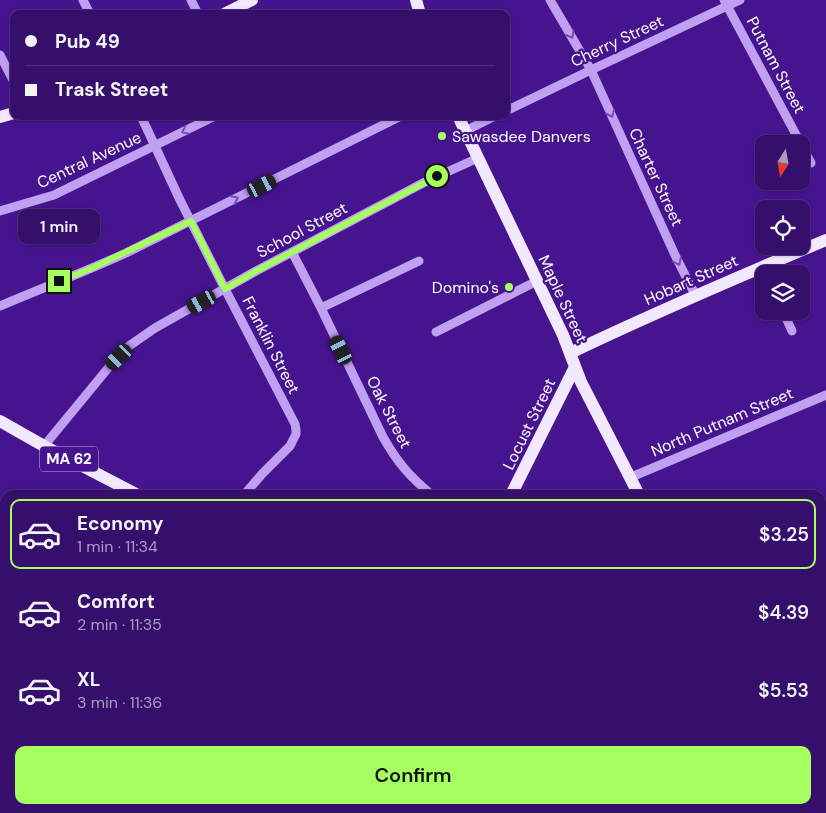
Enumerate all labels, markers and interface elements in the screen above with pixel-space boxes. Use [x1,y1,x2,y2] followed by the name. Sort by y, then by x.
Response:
[567,10,667,72] street label: Cherry Street
[742,13,810,117] street label: Putnam Street
[55,29,120,54] text: Pub 49
[564,29,574,38] one-way arrow
[55,77,168,102] text: Trask Street
[605,109,615,118] one-way arrow
[181,125,190,135] one-way arrow
[624,125,688,229] street label: Charter Street
[452,126,591,147] place label: Sawasdee Danvers
[33,127,145,193] street label: Central Avenue
[436,130,448,142] marker: Sawasdee Danvers
[755,135,810,190] north arrow
[755,135,810,320] map controls
[426,165,448,187] route start
[245,173,278,199] car
[230,195,239,205] one-way arrow
[253,197,351,263] street label: School Street
[755,200,810,255] button: locate
[18,208,100,244] callout: 1 min
[40,216,78,237] text: 1 min
[641,250,741,310] street label: Hobart Street
[534,252,592,346] street label: Maple Street
[672,257,683,266] one-way arrow
[755,265,810,320] button: layers
[48,270,70,292] route end
[432,277,499,298] place label: Domino's
[503,281,515,293] marker: Domino's
[185,288,218,316] car
[237,293,305,397] street label: Franklin Street
[327,333,354,367] car
[102,341,135,373] car
[362,372,416,452] street label: Oak Street
[498,375,560,473] street label: Locust Street
[648,383,796,461] street label: North Putnam Street
[40,446,98,472] road number: MA 62
[77,511,164,536] text: Economy
[17,512,62,557] icon: car
[759,522,809,547] text: $3.25
[77,536,158,557] text: 1 min · 11:34
[77,589,155,614] text: Comfort
[17,590,62,635] icon: car
[758,600,809,625] text: $4.39
[77,614,162,635] text: 2 min · 11:35
[77,667,100,692] text: XL
[17,668,62,713] icon: car
[758,678,809,703] text: $5.53
[77,692,162,713] text: 3 min · 11:36
[15,746,811,804] button: Confirm

